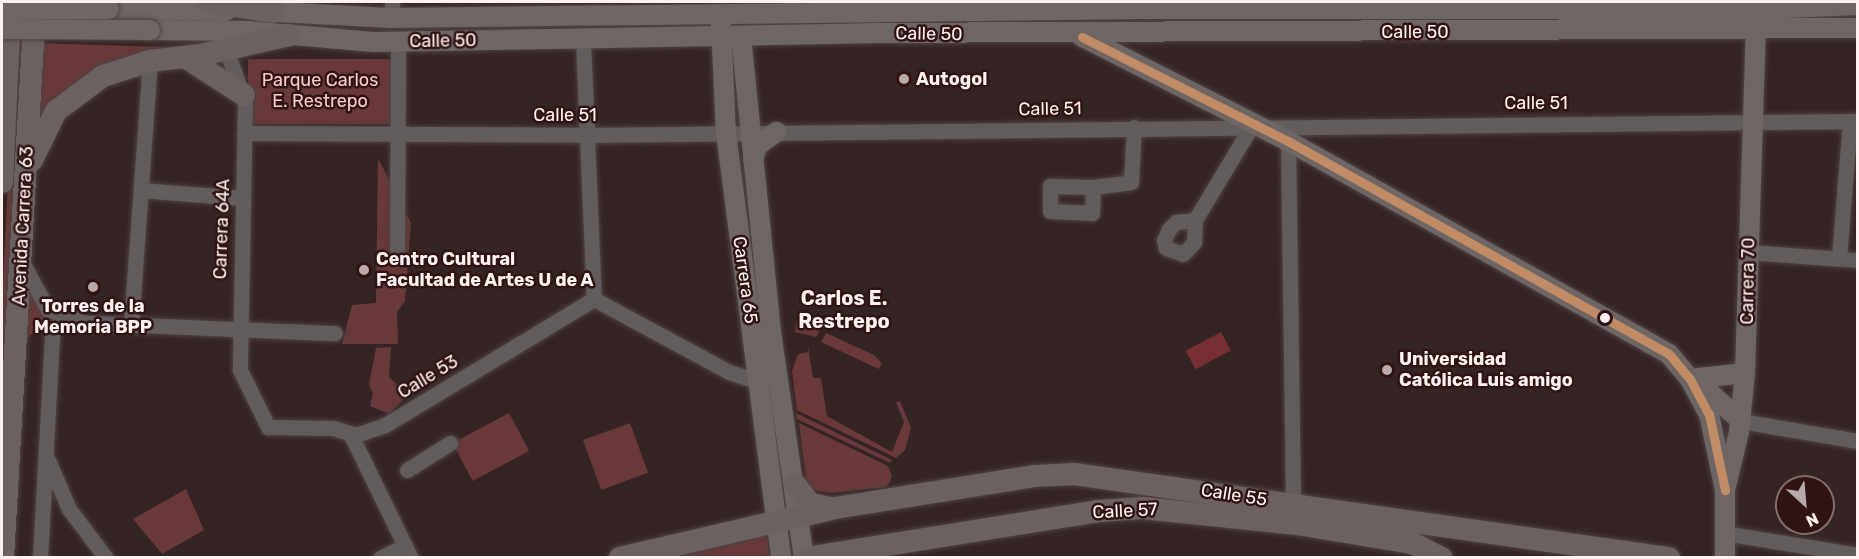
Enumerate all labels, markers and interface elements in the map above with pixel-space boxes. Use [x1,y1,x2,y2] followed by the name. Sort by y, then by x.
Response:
[1381,21,1449,43] street label: Calle 50
[895,23,963,45] street label: Calle 50
[409,30,477,52] street label: Calle 50
[916,68,987,90] place label: Autogol
[262,70,378,112] park label: Parque Carlos E. Restrepo
[897,72,911,86] marker: Autogol
[1504,92,1568,114] street label: Calle 51
[1018,98,1082,120] street label: Calle 51
[533,104,597,126] street label: Calle 51
[8,146,38,306] street label: Avenida Carrera 63
[209,178,235,280] street label: Carrera 64A
[728,235,762,325] street label: Carrera 65
[1736,237,1760,325] street label: Carrera 70
[376,249,594,292] place label: Centro Cultural Facultad de Artes U de A
[357,263,371,277] marker: Centro Cultural Facultad de Artes U de A
[86,280,100,294] marker: Torres de la Memoria BPP
[798,286,890,333] district label: Carlos E. Restrepo
[34,296,152,338] place label: Torres de la Memoria BPP
[1599,312,1611,324] unlabelled marker
[1399,349,1573,392] place label: Universidad Católica Luis amigo
[394,351,462,403] street label: Calle 53
[1380,363,1394,377] marker: Universidad Católica Luis amigo
[1775,475,1835,535] north arrow
[1199,479,1269,511] street label: Calle 55
[1092,499,1158,523] street label: Calle 57
[1803,509,1822,531] text: N

